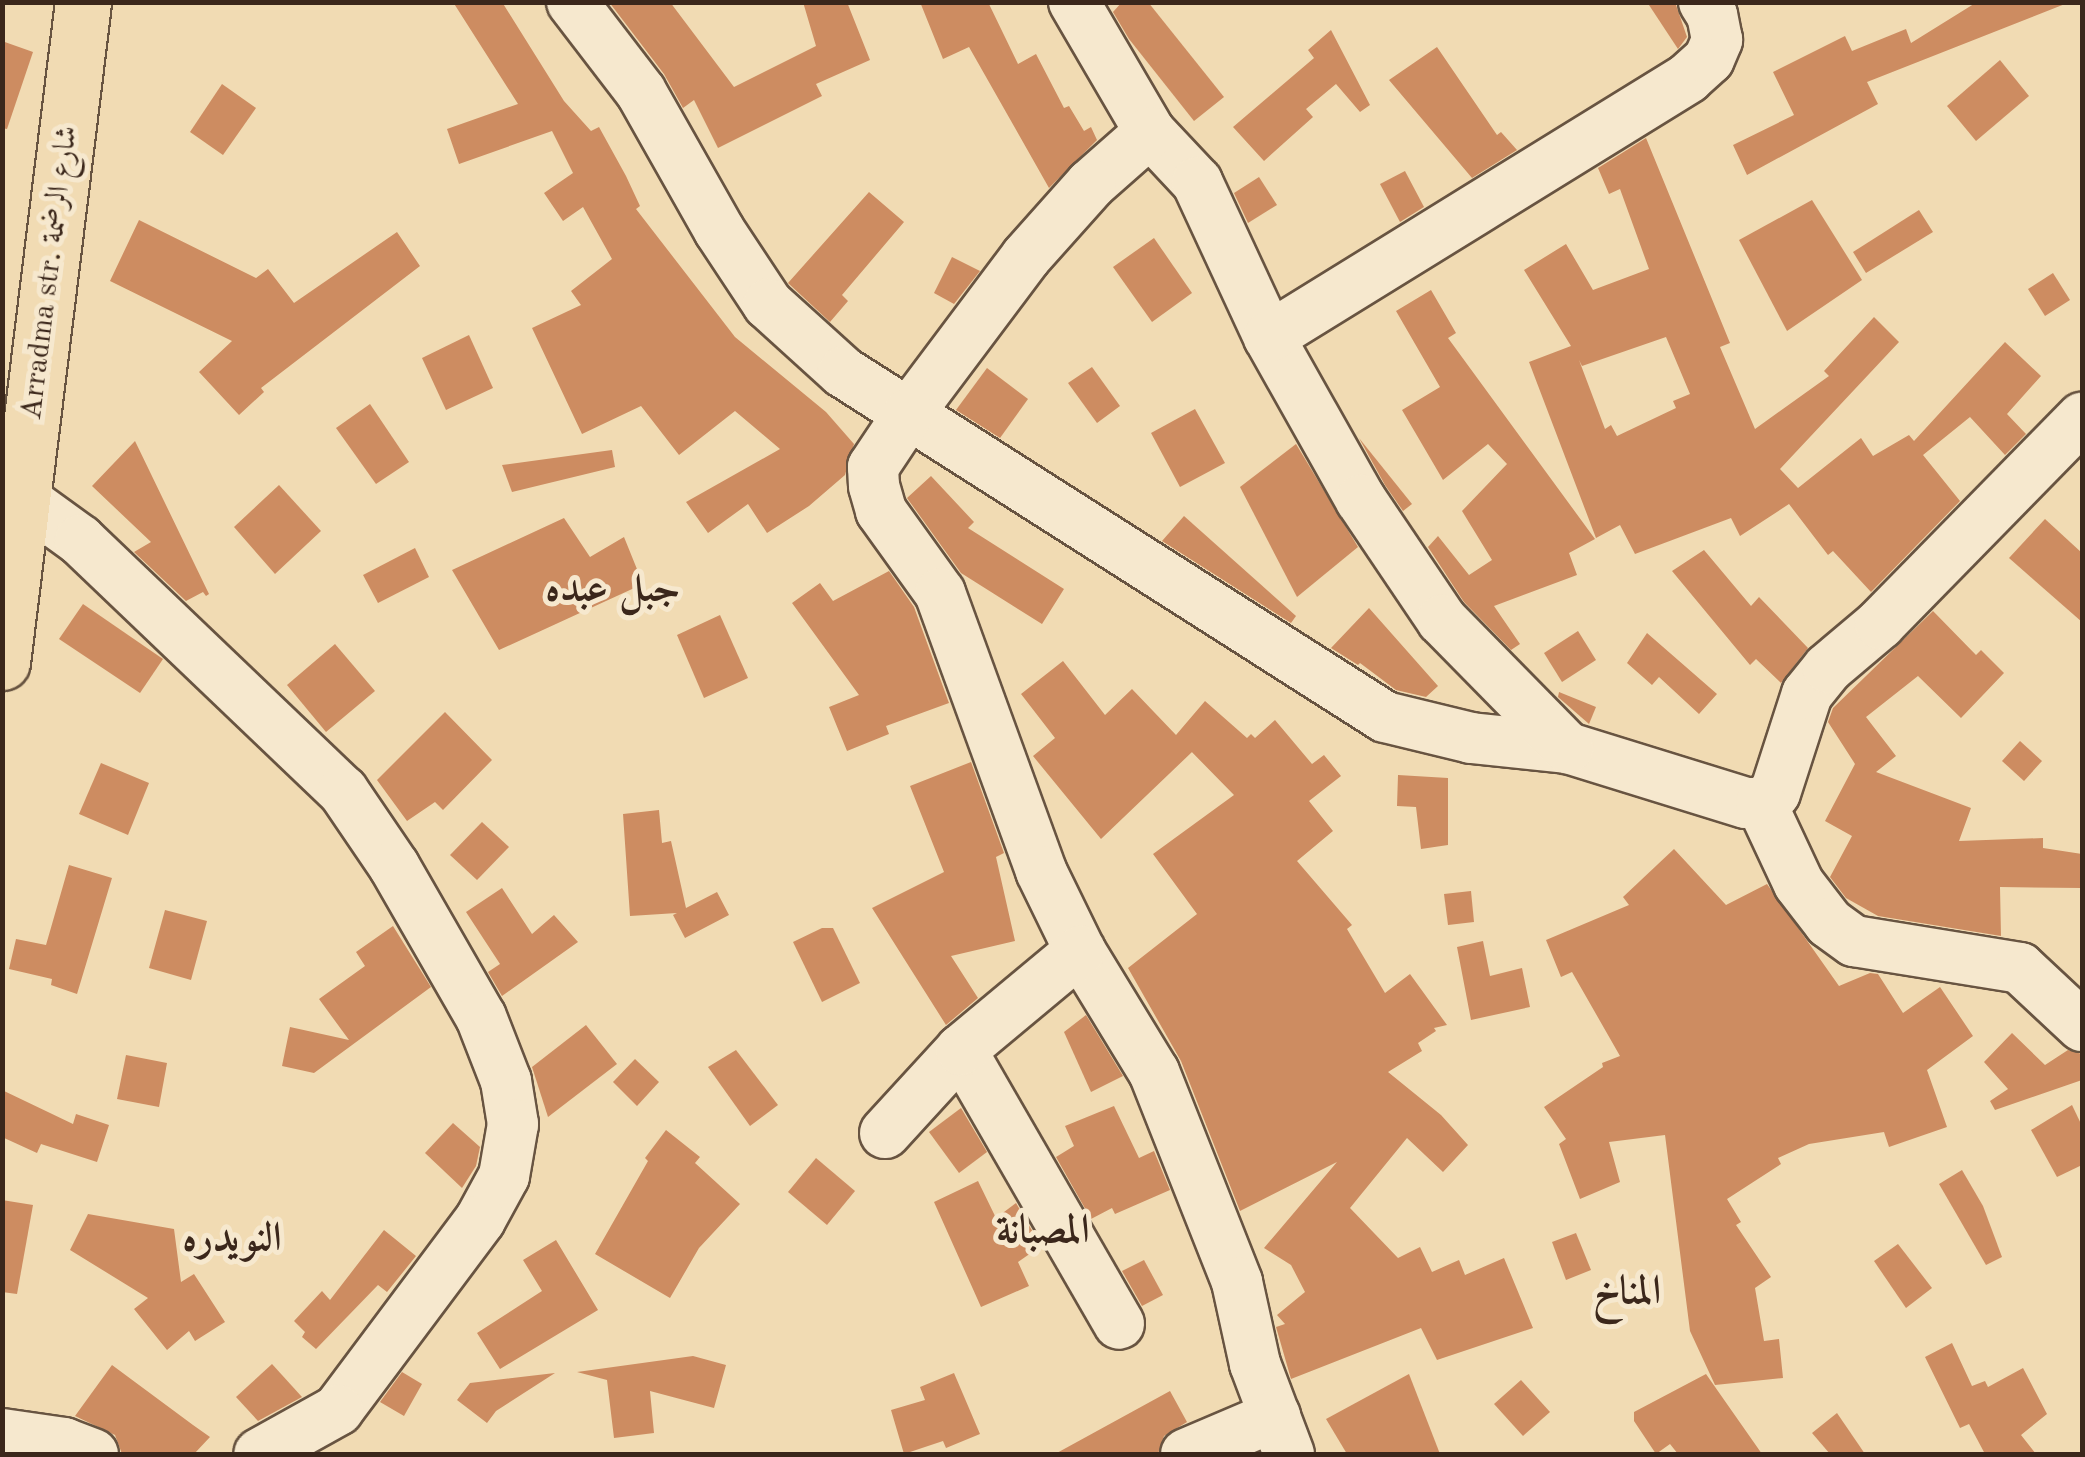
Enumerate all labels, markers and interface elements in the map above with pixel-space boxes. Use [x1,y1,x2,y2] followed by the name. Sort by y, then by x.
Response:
[14,124,86,422] street label: Arradma str. شارع الرضمة
[545,566,681,614] district label: جبل عبده
[996,1208,1090,1256] district label: المصبانة
[182,1216,282,1264] district label: النويدره
[1593,1269,1661,1317] district label: المناخ

